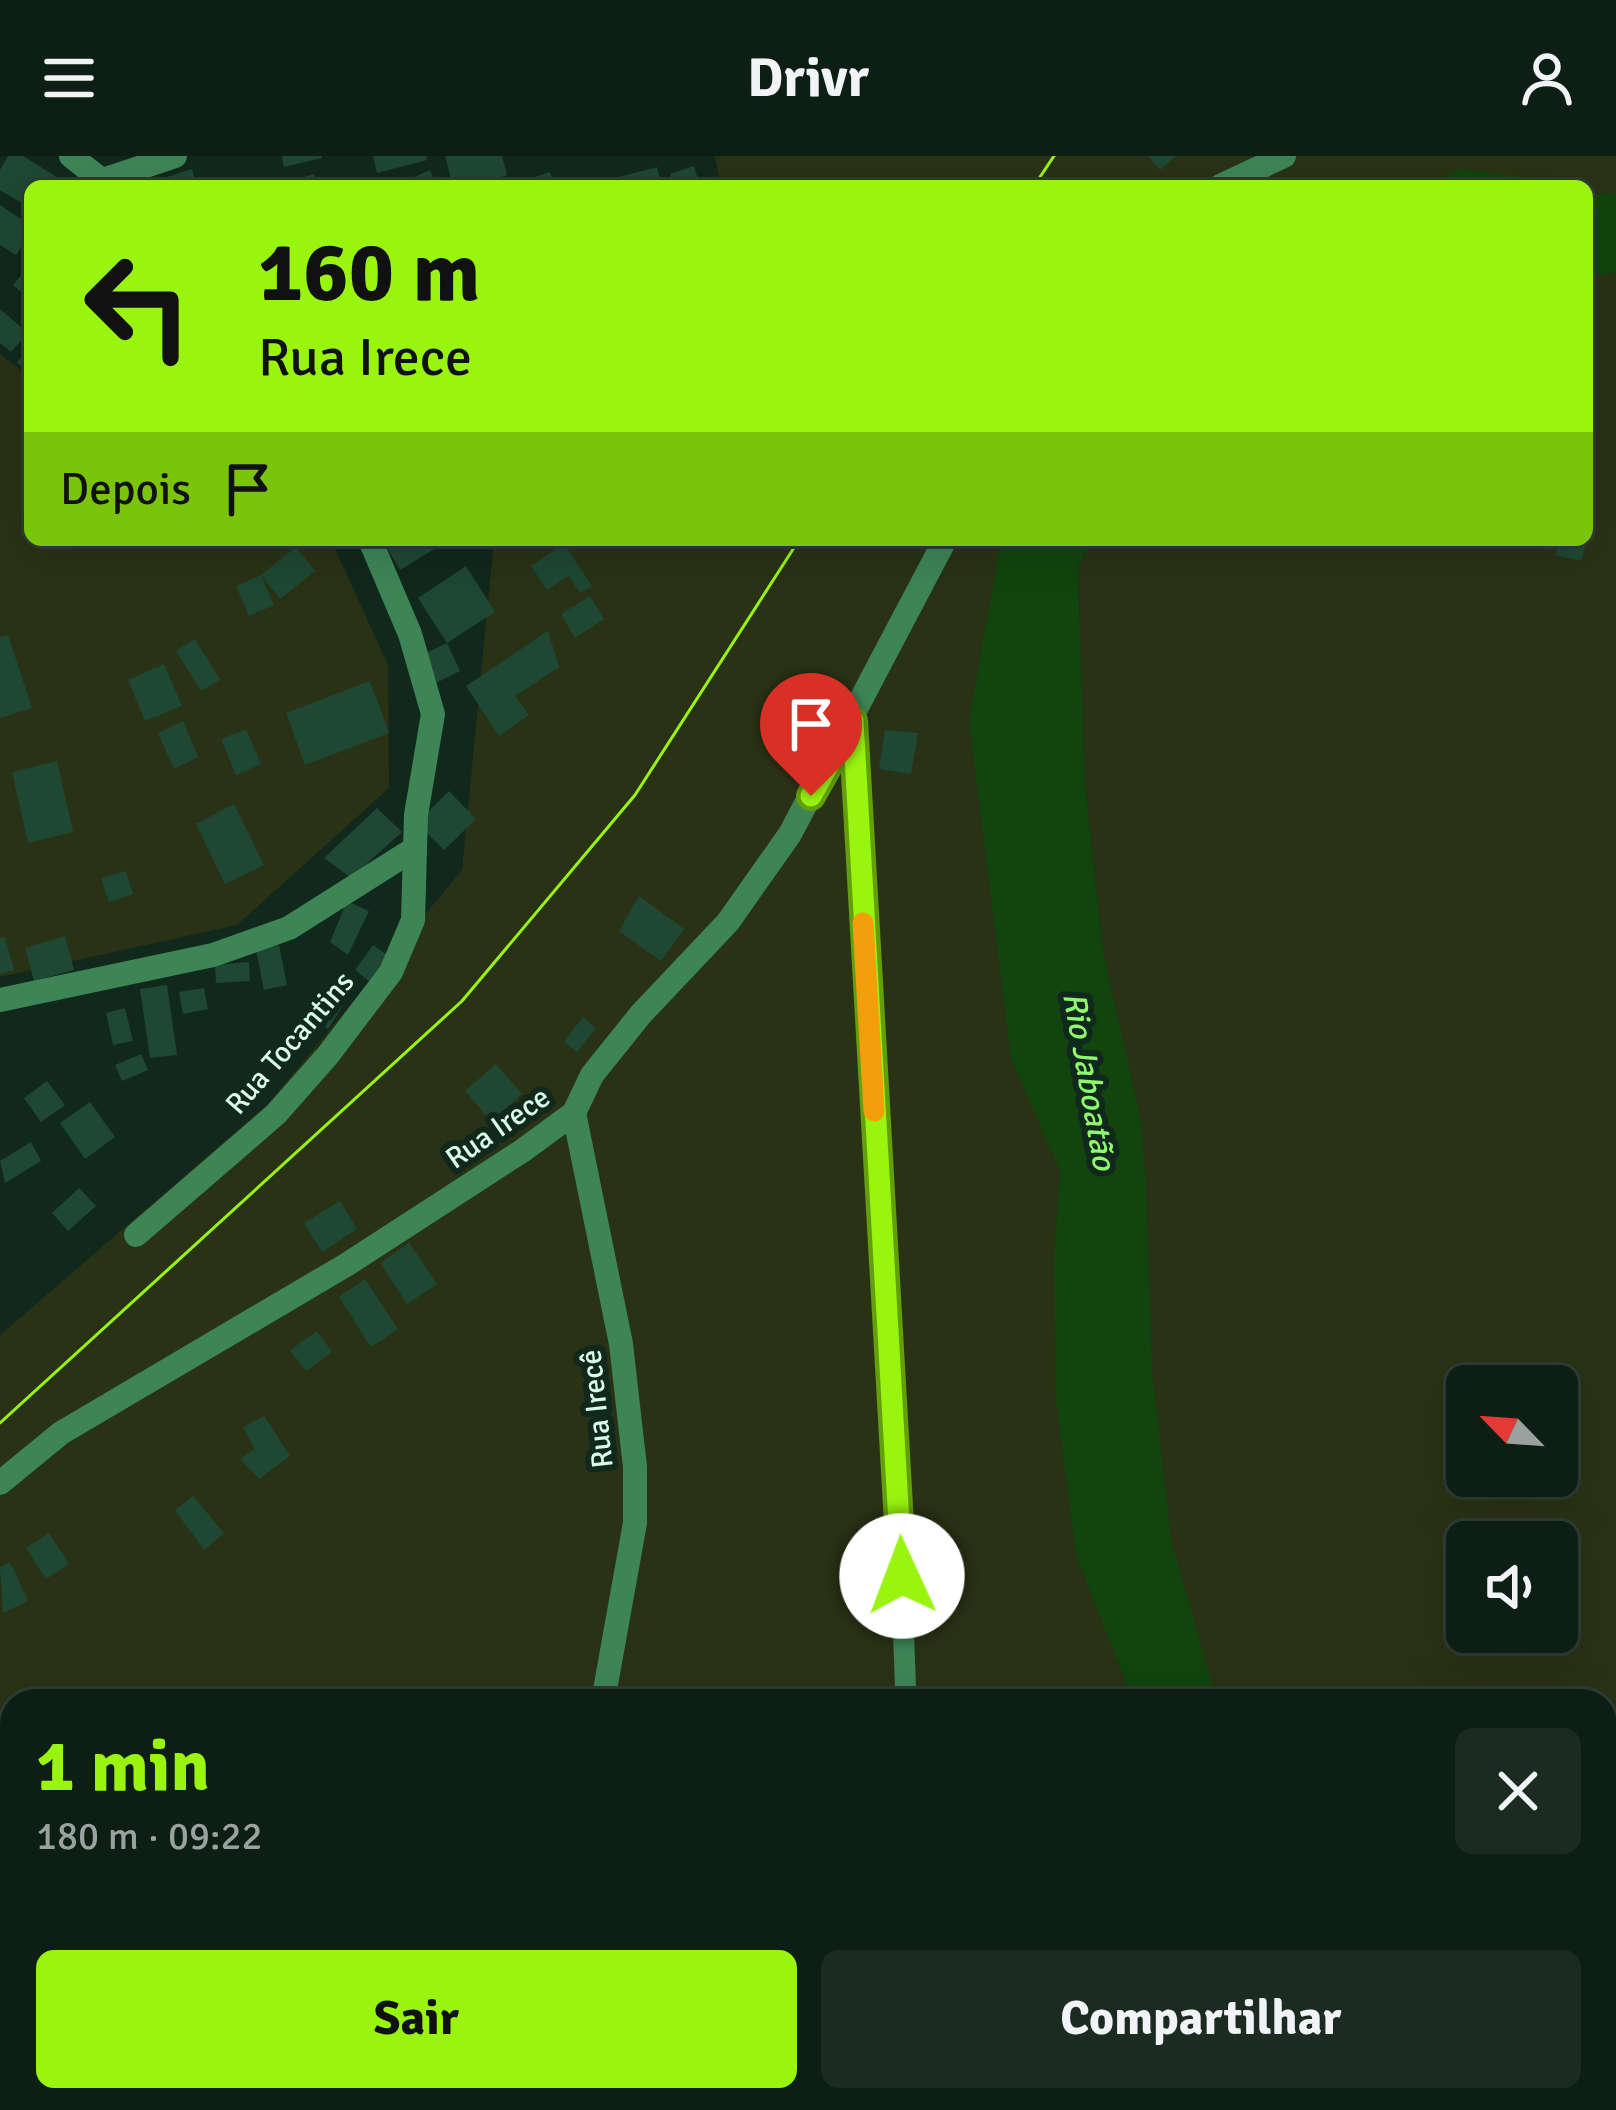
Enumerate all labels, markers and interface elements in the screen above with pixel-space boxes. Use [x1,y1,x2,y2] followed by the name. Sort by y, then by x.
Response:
[36,45,102,111] icon: menu
[747,45,869,112] text: Drivr
[1514,45,1580,111] icon: person
[258,221,480,325] text: 160 m
[60,228,216,384] icon: left
[258,324,472,391] text: Rua Irece
[215,456,281,522] icon: arrive
[60,462,191,517] text: Depois
[760,673,862,796] pin
[778,691,844,757] icon: arrive
[218,964,362,1122] street label: Rua Tocantins
[1053,989,1125,1175] water label: Rio Jaboatão
[439,1079,557,1177] street label: Rua Irece
[572,1348,622,1470] street label: Rua Irecê
[1446,1365,1578,1497] north arrow
[1446,1365,1578,1653] map controls
[839,1513,965,1639] position arrow
[1446,1521,1578,1653] button: sound
[36,1722,210,1811] text: 1 min
[1455,1728,1581,1854] button: close
[36,1812,263,1860] text: 180 m · 09:22
[36,1950,797,2088] button: Sair
[821,1950,1581,2088] button: Compartilhar

